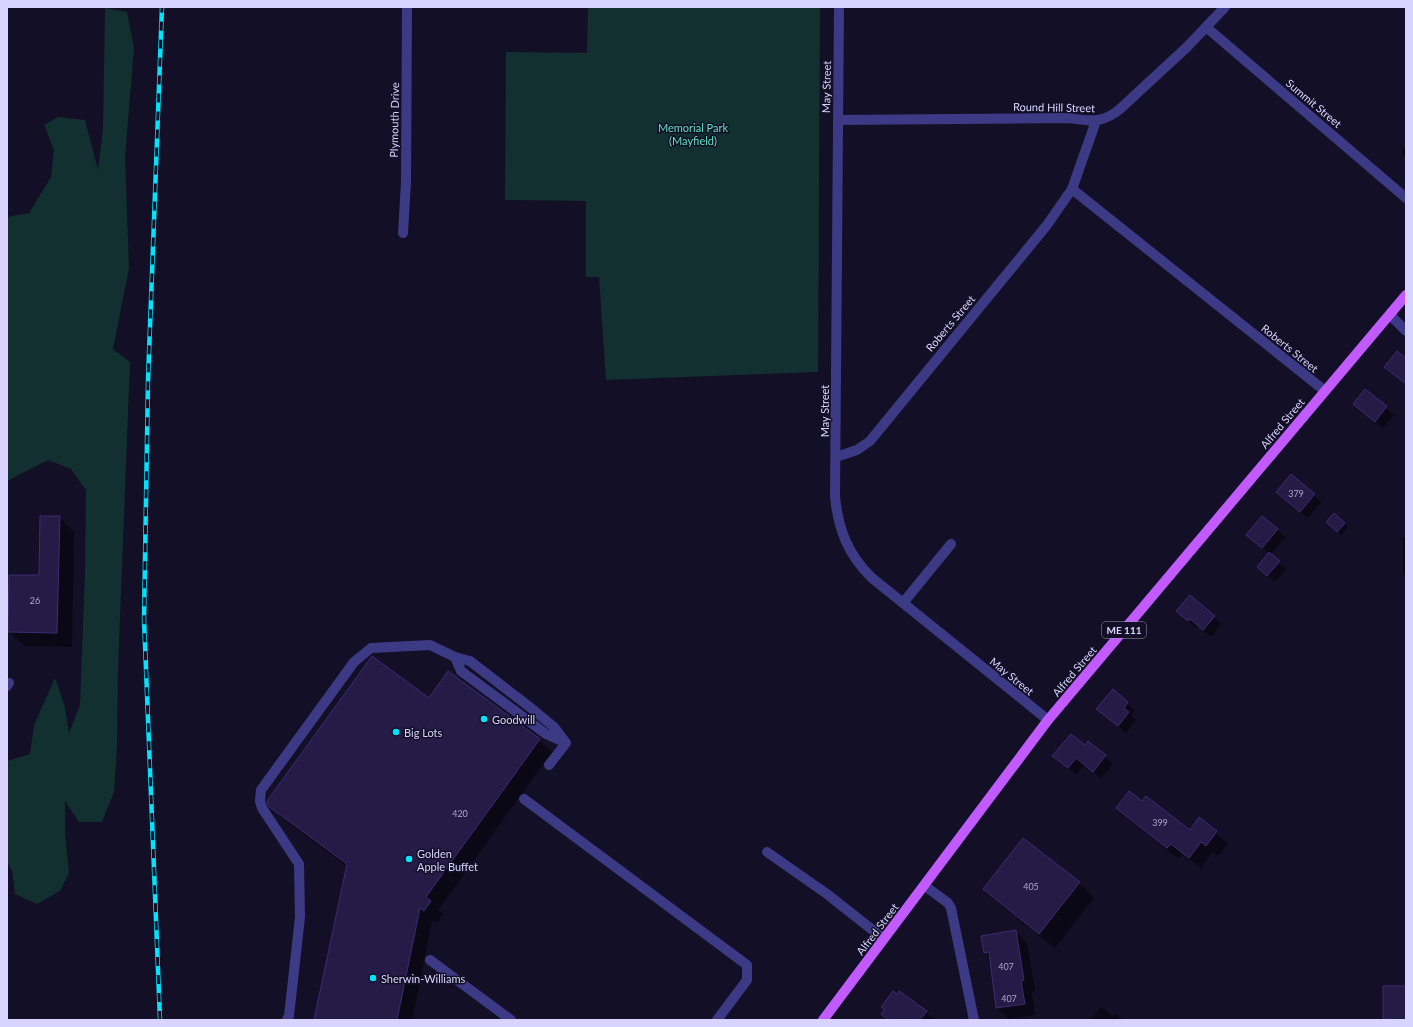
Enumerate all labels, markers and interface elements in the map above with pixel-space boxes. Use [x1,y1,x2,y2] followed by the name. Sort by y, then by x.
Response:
[819,61,833,113] street label: May Street
[1284,76,1344,130] street label: Summit Street
[387,82,401,158] street label: Plymouth Drive
[1013,100,1095,114] street label: Round Hill Street
[658,121,728,147] park label: Memorial Park (Mayfield)
[923,292,977,354] street label: Roberts Street
[1259,321,1321,375] street label: Roberts Street
[818,385,831,437] street label: May Street
[1257,395,1307,451] street label: Alfred Street
[1288,488,1304,499] house number: 379
[30,595,40,606] house number: 26
[1102,622,1146,638] road number: ME 111
[1049,643,1099,699] street label: Alfred Street
[987,654,1037,698] street label: May Street
[492,713,535,726] place label: Goodwill
[479,714,489,724] marker: Goodwill
[404,726,443,739] place label: Big Lots
[391,727,401,737] marker: Big Lots
[452,808,468,819] house number: 420
[1152,817,1168,828] house number: 399
[417,847,478,873] place label: Golden Apple Buffet
[404,854,414,864] marker: Golden Apple Buffet
[1023,881,1039,892] house number: 405
[853,901,901,957] street label: Alfred Street
[998,961,1014,972] house number: 407
[381,972,465,985] place label: Sherwin-Williams
[368,973,378,983] marker: Sherwin-Williams
[1001,993,1017,1004] house number: 407

